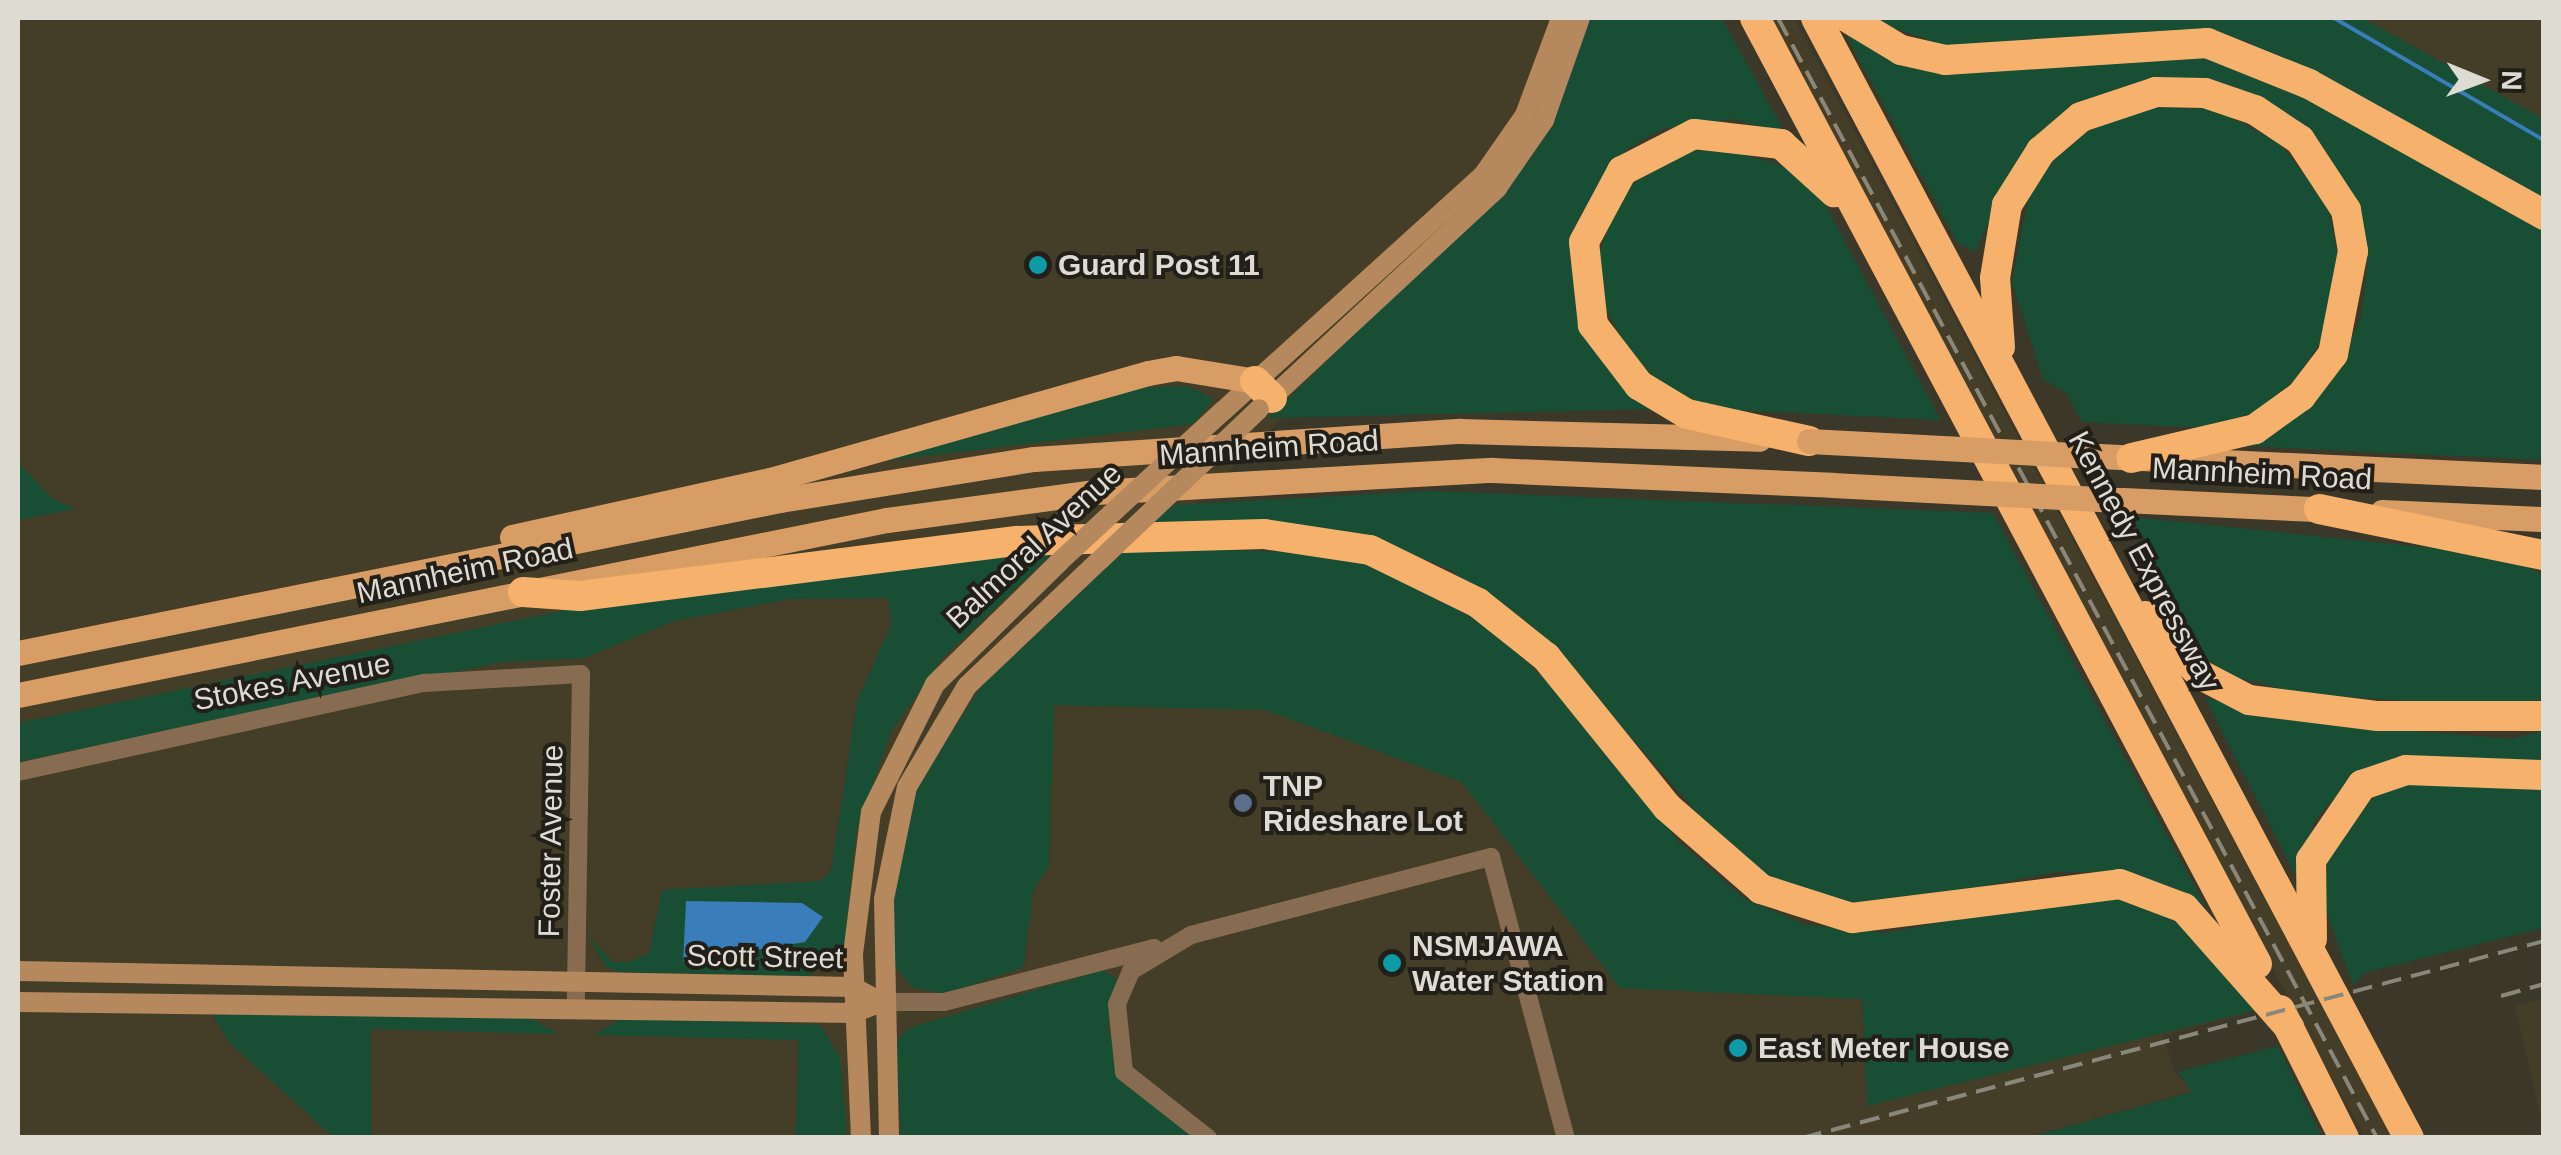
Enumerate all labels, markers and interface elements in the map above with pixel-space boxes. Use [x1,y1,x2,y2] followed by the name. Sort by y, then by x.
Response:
[2431,30,2531,130] north arrow
[2496,70,2527,91] text: N
[1058,247,1260,283] place label: Guard Post 11
[1027,254,1049,276] marker: Guard Post 11
[1158,422,1380,474] street label: Mannheim Road
[2060,425,2228,697] street label: Kennedy Expressway
[2151,450,2373,498] street label: Mannheim Road
[938,455,1130,637] street label: Balmoral Avenue
[354,531,576,611] street label: Mannheim Road
[190,645,394,719] street label: Stokes Avenue
[531,743,571,939] street label: Foster Avenue
[1263,768,1463,838] place label: TNP Rideshare Lot
[1232,792,1254,814] marker: TNP Rideshare Lot
[1412,928,1604,998] place label: NSMJAWA Water Station
[686,938,844,976] street label: Scott Street
[1381,952,1403,974] marker: NSMJAWA Water Station
[1758,1030,2010,1066] place label: East Meter House
[1727,1037,1749,1059] marker: East Meter House

